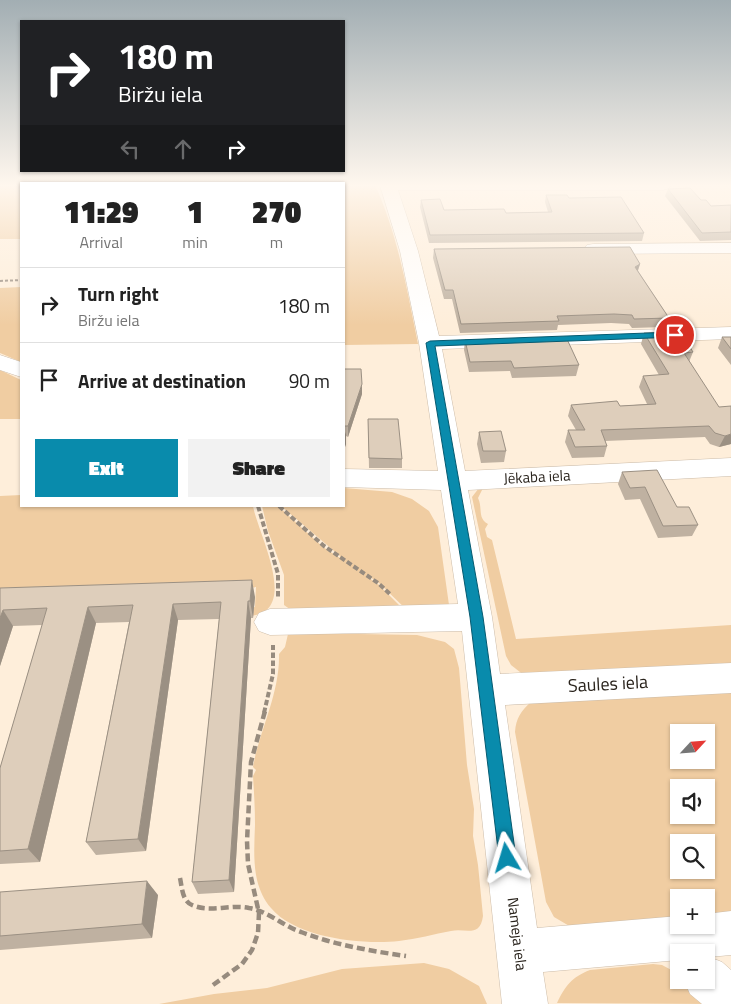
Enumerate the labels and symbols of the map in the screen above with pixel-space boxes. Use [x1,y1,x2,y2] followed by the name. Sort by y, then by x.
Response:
[654,314,696,356] pin
[503,463,572,490] street label: Jēkaba iela
[567,668,649,699] street label: Saules iela
[670,724,715,769] north arrow
[480,831,532,883] position arrow
[502,896,533,972] street label: Nameja iela

